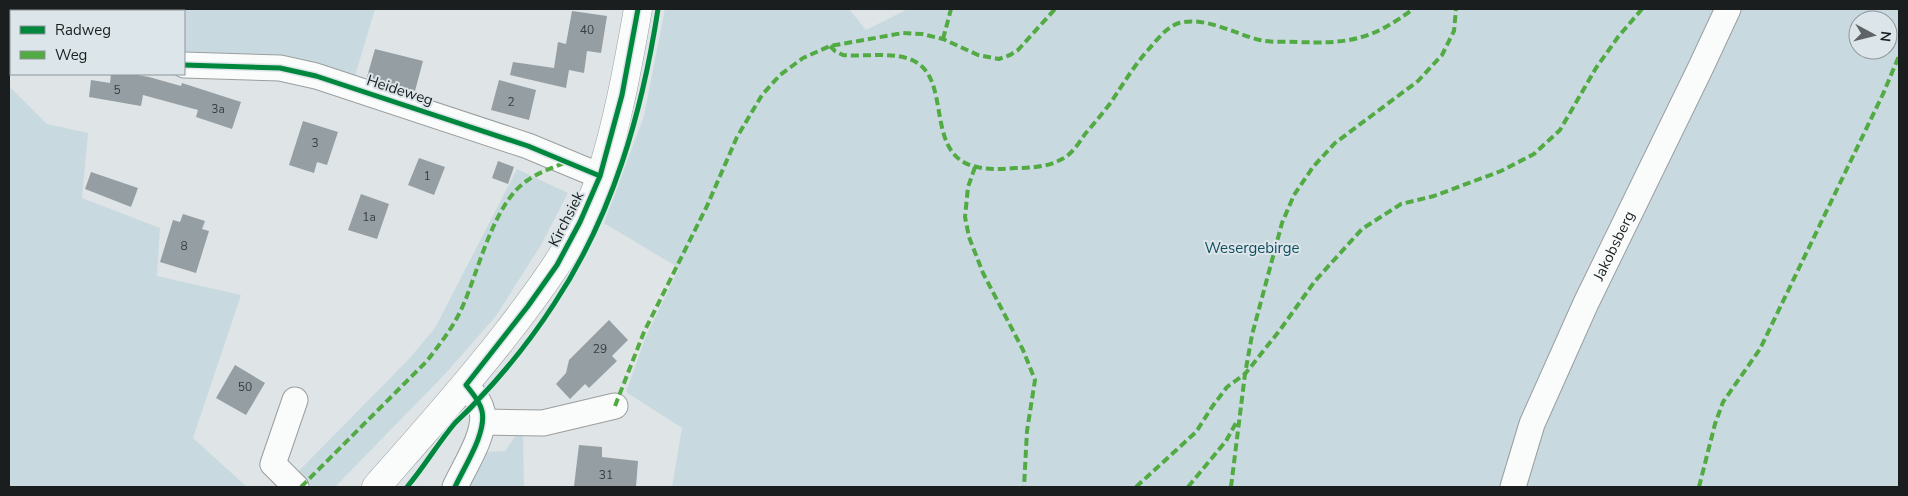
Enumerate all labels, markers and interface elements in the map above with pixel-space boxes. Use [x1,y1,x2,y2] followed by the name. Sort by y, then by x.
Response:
[10,10,185,75] legend
[1848,10,1898,60] north arrow
[55,20,111,40] text: Radweg
[580,22,594,38] house number: 40
[1875,30,1895,43] text: N
[55,45,87,65] text: Weg
[364,70,436,110] street label: Heideweg
[113,82,121,98] house number: 5
[507,94,515,110] house number: 2
[211,101,225,117] house number: 3a
[311,135,319,151] house number: 3
[423,168,431,184] house number: 1
[544,187,589,250] street label: Kirchsiek
[1588,208,1639,285] street label: Jakobsberg
[362,209,376,225] house number: 1a
[180,238,188,254] house number: 8
[1204,238,1300,258] park label: Wesergebirge
[593,341,607,357] house number: 29
[238,379,252,395] house number: 50
[599,467,613,483] house number: 31

